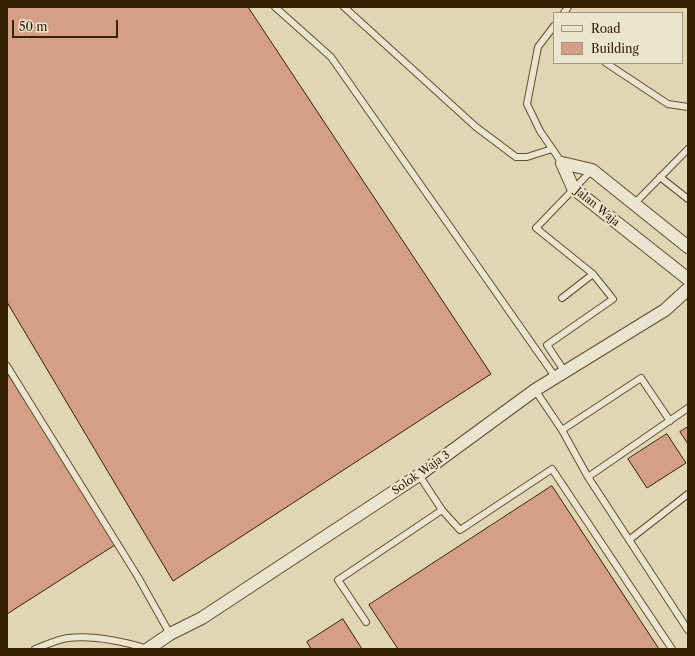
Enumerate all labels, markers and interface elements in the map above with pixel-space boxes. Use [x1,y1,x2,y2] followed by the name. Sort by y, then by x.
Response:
[14,12,120,38] scale bar
[553,12,683,64] legend
[19,19,48,34] text: 50 m
[591,21,621,36] text: Road
[591,41,639,56] text: Building
[572,185,622,229] street label: Jalan Waja
[390,448,452,498] street label: Solok Waja 3

